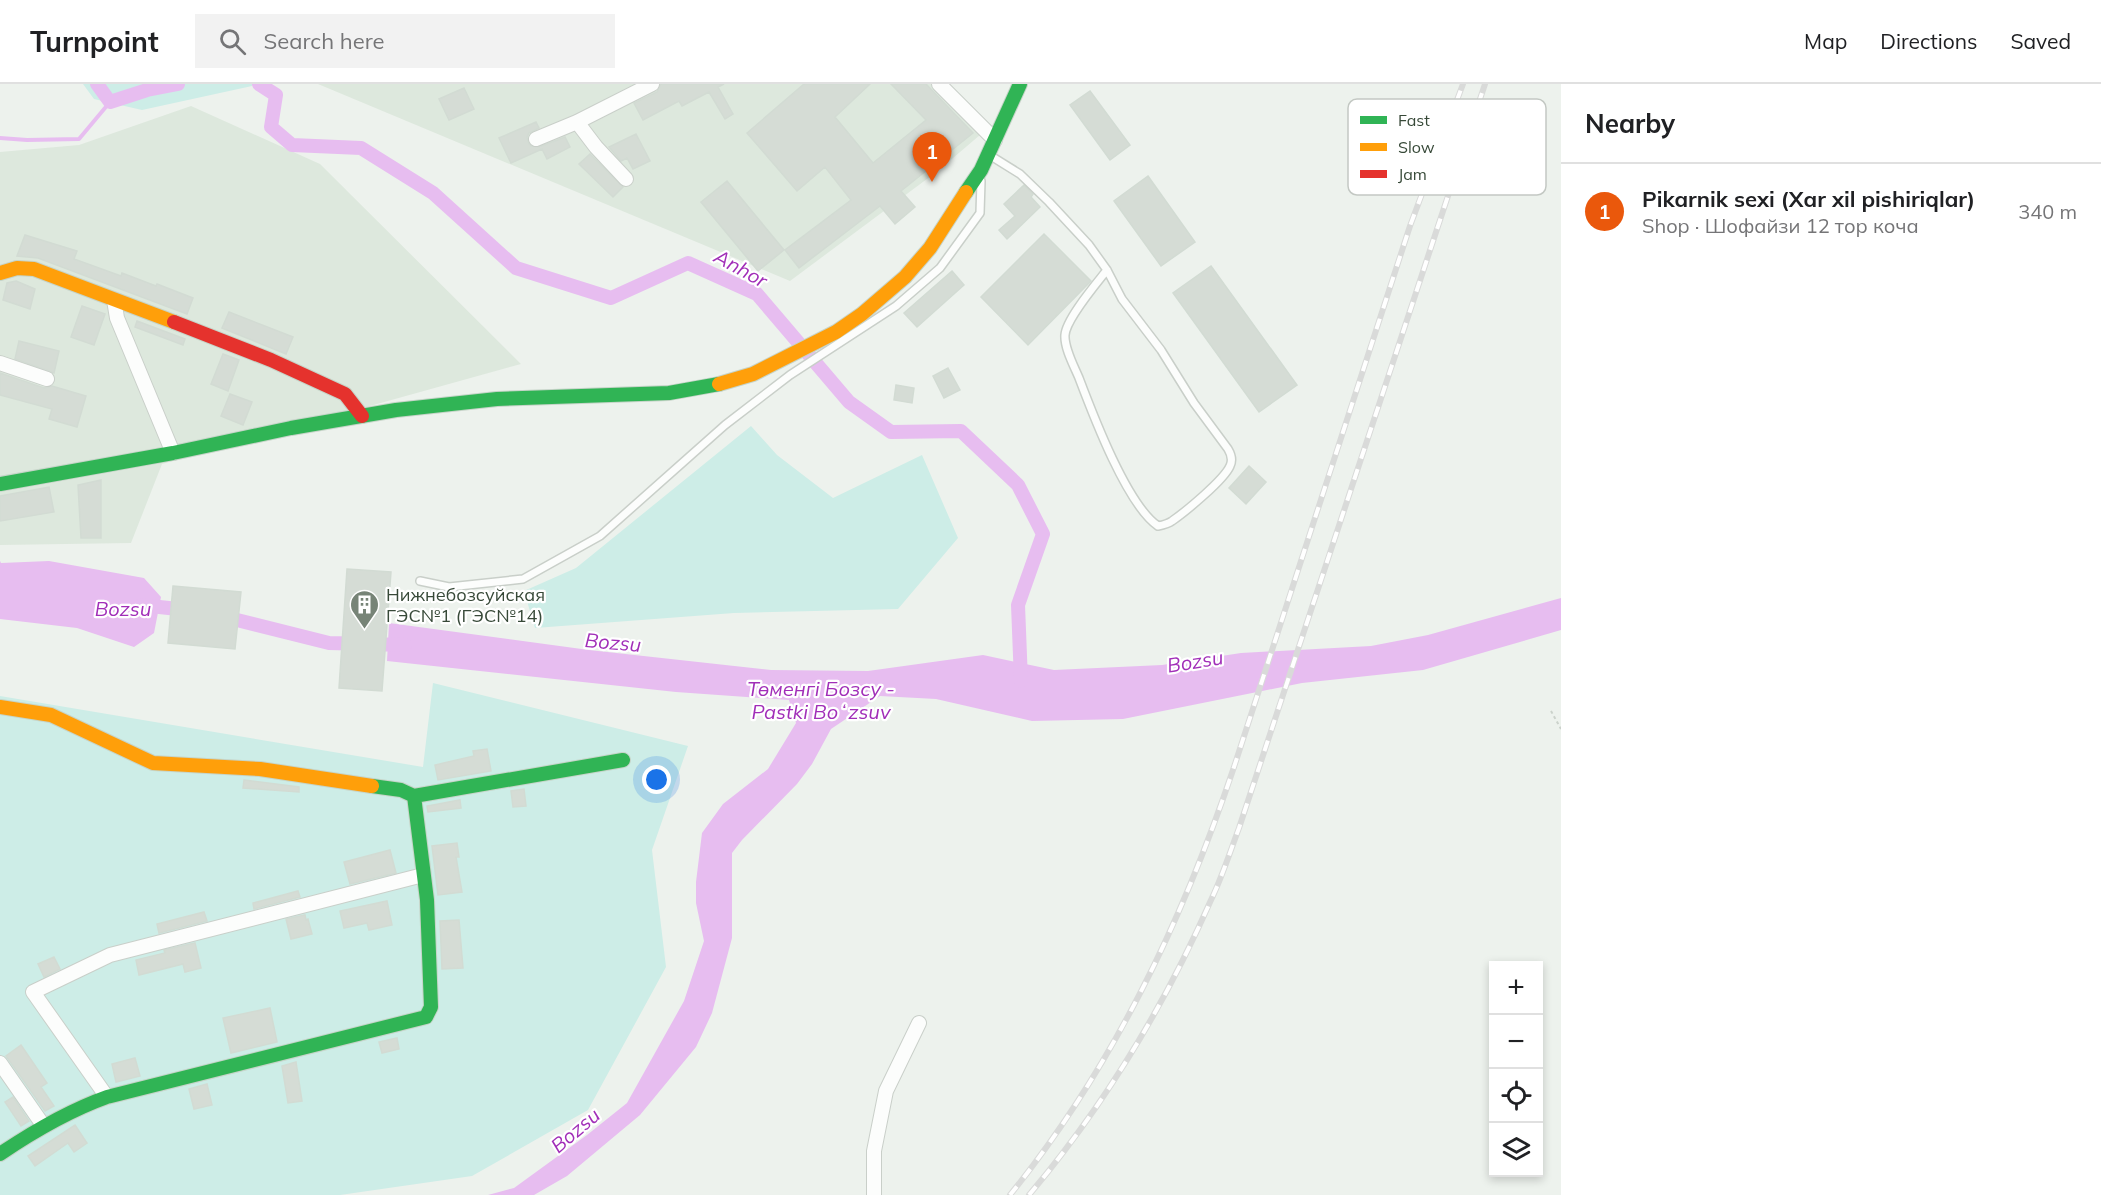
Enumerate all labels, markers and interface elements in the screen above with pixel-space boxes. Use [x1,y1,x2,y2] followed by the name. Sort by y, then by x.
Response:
[195,14,615,68] search box
[30,24,159,59] text: Turnpoint
[216,25,249,58] icon: search
[264,27,384,55] text: Search here
[1804,28,1847,54] text: Map
[1880,28,1977,54] text: Directions
[2010,28,2071,54] text: Saved
[1348,99,1546,195] legend
[1585,107,1675,140] text: Nearby
[1398,110,1430,130] text: Fast
[912,132,952,182] pin: 1
[1398,137,1435,157] text: Slow
[1398,164,1427,184] text: Jam
[1642,185,1975,213] text: Pikarnik sexi (Xar xil pishiriqlar)
[1599,199,1611,224] text: 1
[2018,199,2077,224] text: 340 m
[1642,213,1919,238] text: Shop · Шофайзи 12 тор коча
[709,243,773,293] water label: Anhor
[386,583,545,627] place label: Нижнебозсуйская ГЭС№1 (ГЭС№14)
[349,588,381,630] building icon: Нижнебозсуйская ГЭС№1 (ГЭС№14)
[95,596,151,621] water label: Bozsu
[584,627,642,657] water label: Bozsu
[1165,644,1225,678] water label: Bozsu
[747,676,895,724] water label: Төменгі Бозсу - Pastki Boʻzsuv
[642,765,671,794] your location
[1489,961,1543,1177] map controls
[1489,961,1543,1015] button: +
[1489,1015,1543,1069] button: −
[1489,1069,1543,1123] button: locate
[545,1102,605,1158] water label: Bozsu
[1489,1123,1543,1177] button: layers

